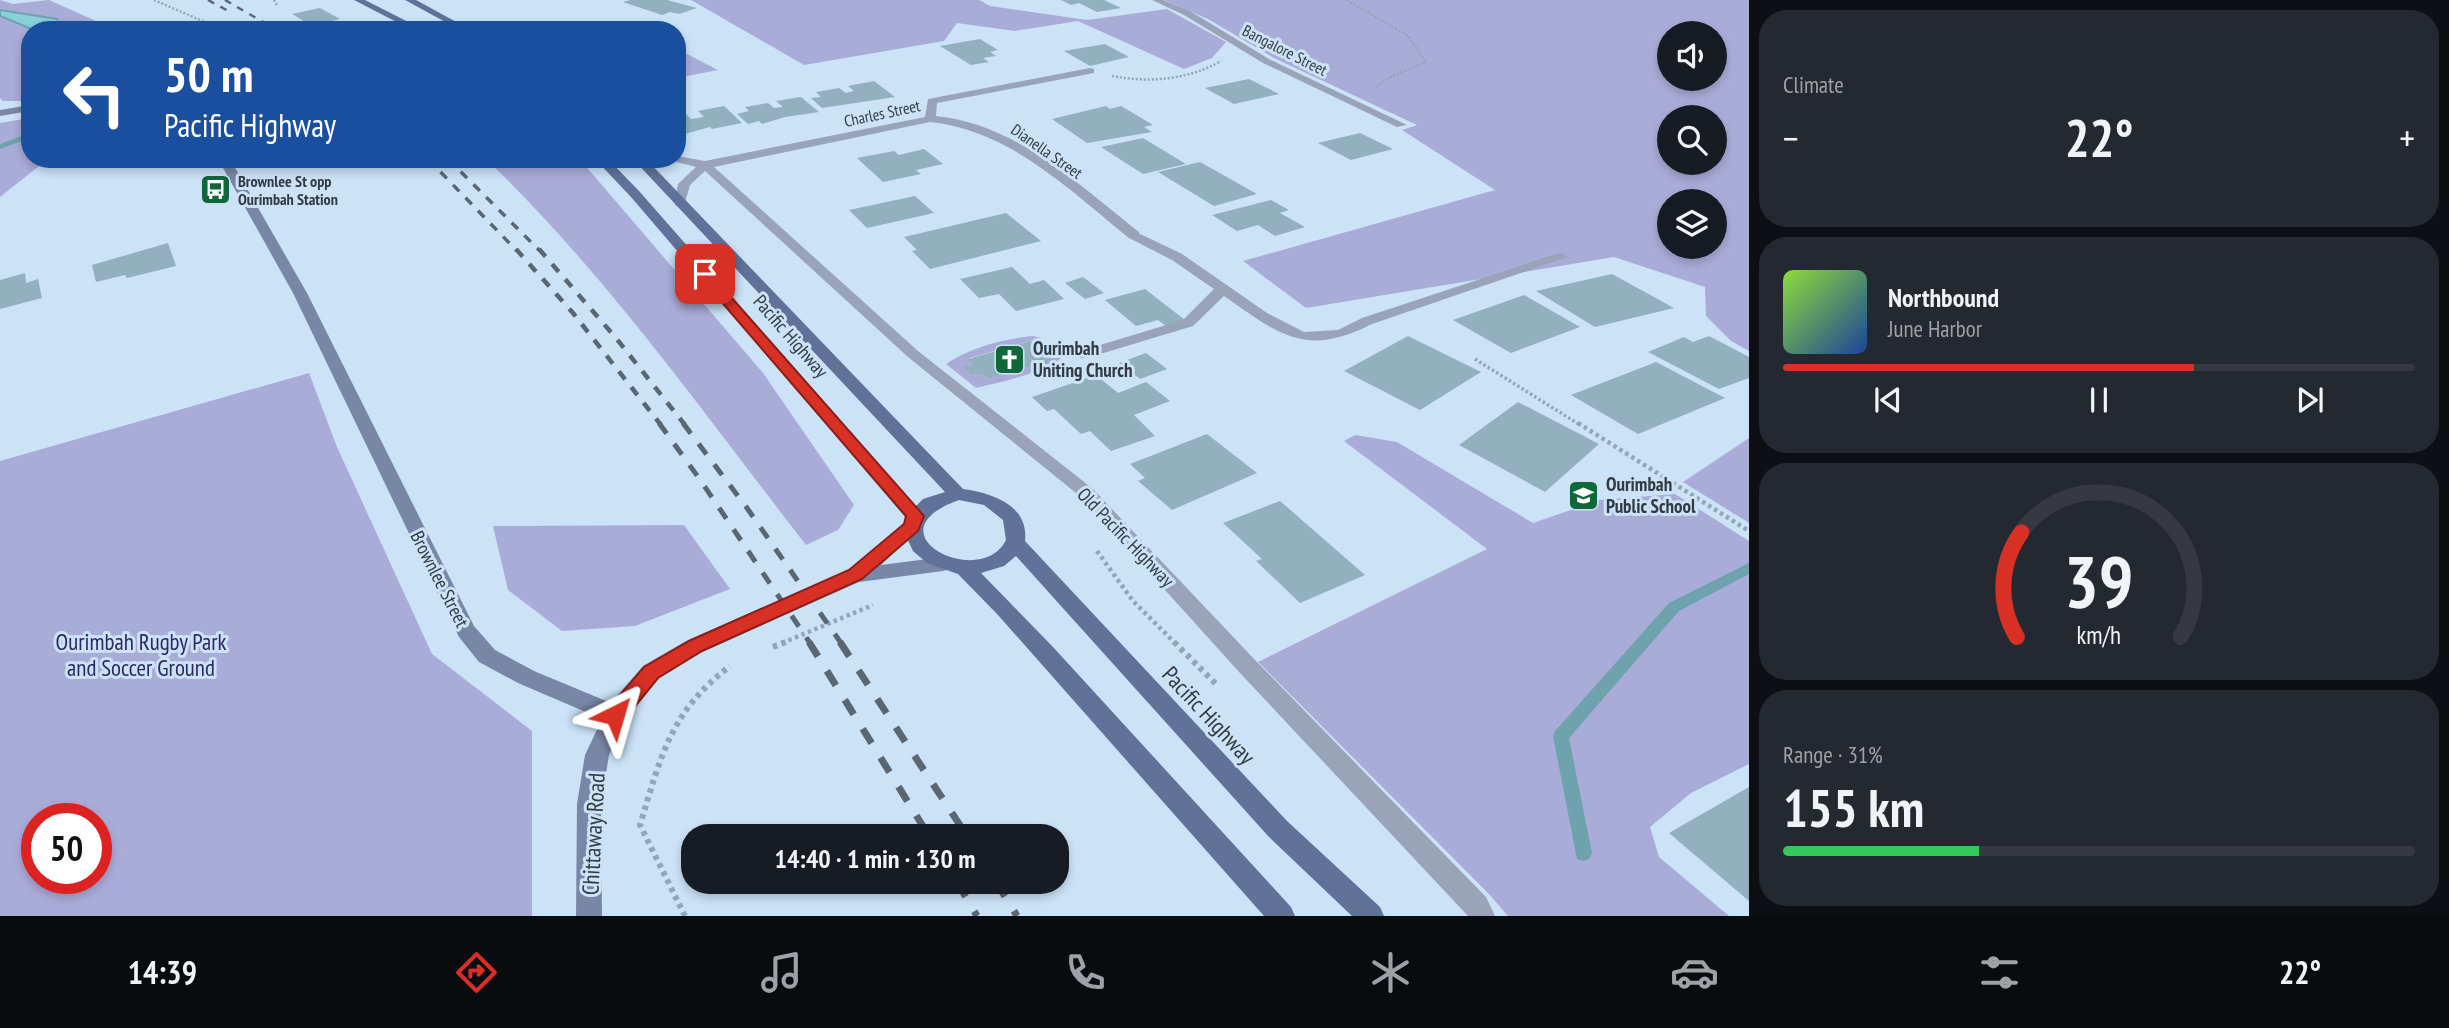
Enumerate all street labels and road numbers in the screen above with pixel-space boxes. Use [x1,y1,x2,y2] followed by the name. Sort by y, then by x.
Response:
[1239,20,1331,80] street label: Bangalore Street
[842,95,923,131] street label: Charles Street
[1008,119,1087,183] street label: Dianella Street
[748,290,834,383] street label: Pacific Highway
[1072,482,1180,592] street label: Old Pacific Highway
[405,527,475,632] street label: Brownlee Street
[1156,660,1262,770] street label: Pacific Highway
[575,772,611,896] street label: Chittaway Road

